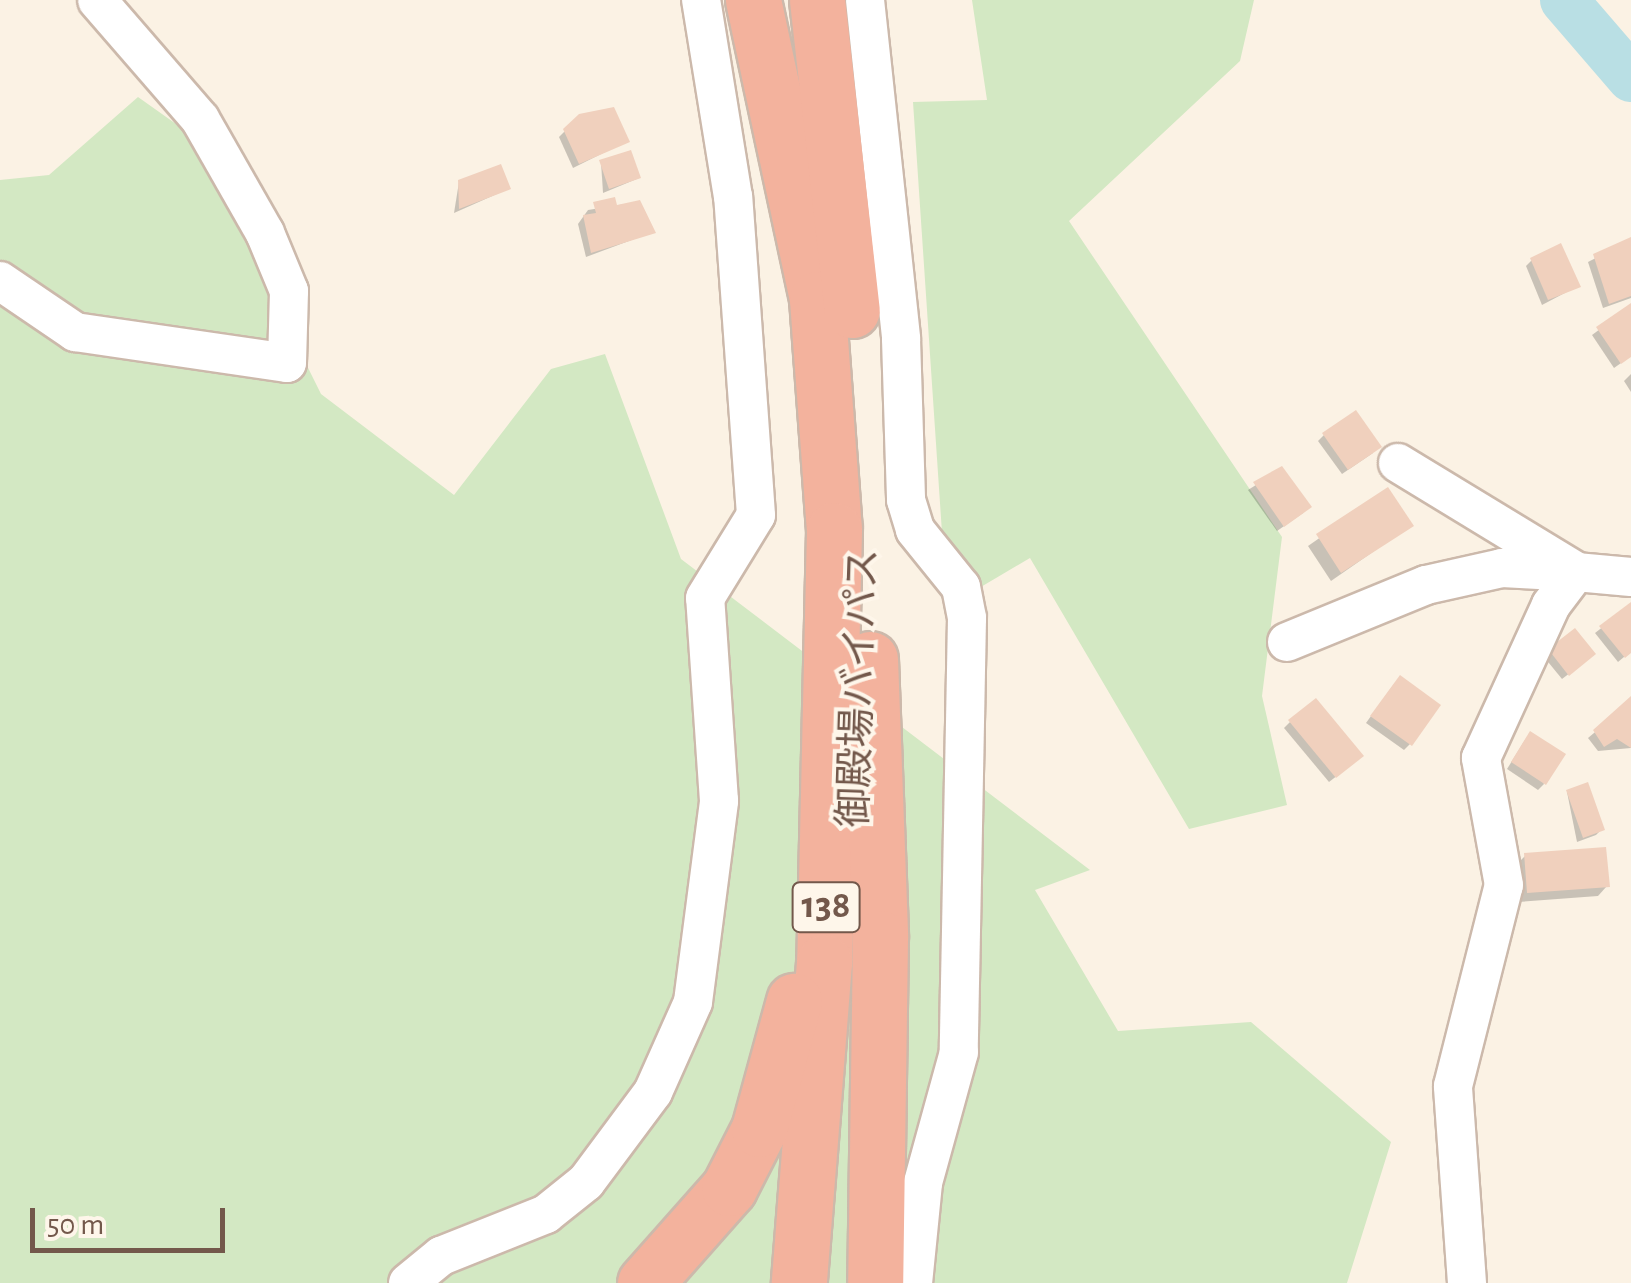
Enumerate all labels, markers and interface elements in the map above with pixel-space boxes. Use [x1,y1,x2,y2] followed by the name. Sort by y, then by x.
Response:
[830,547,888,829] street label: 御殿場バイパス
[791,874,861,940] road number: 138
[35,1188,230,1250] scale bar
[47,1210,104,1240] text: 50 m

